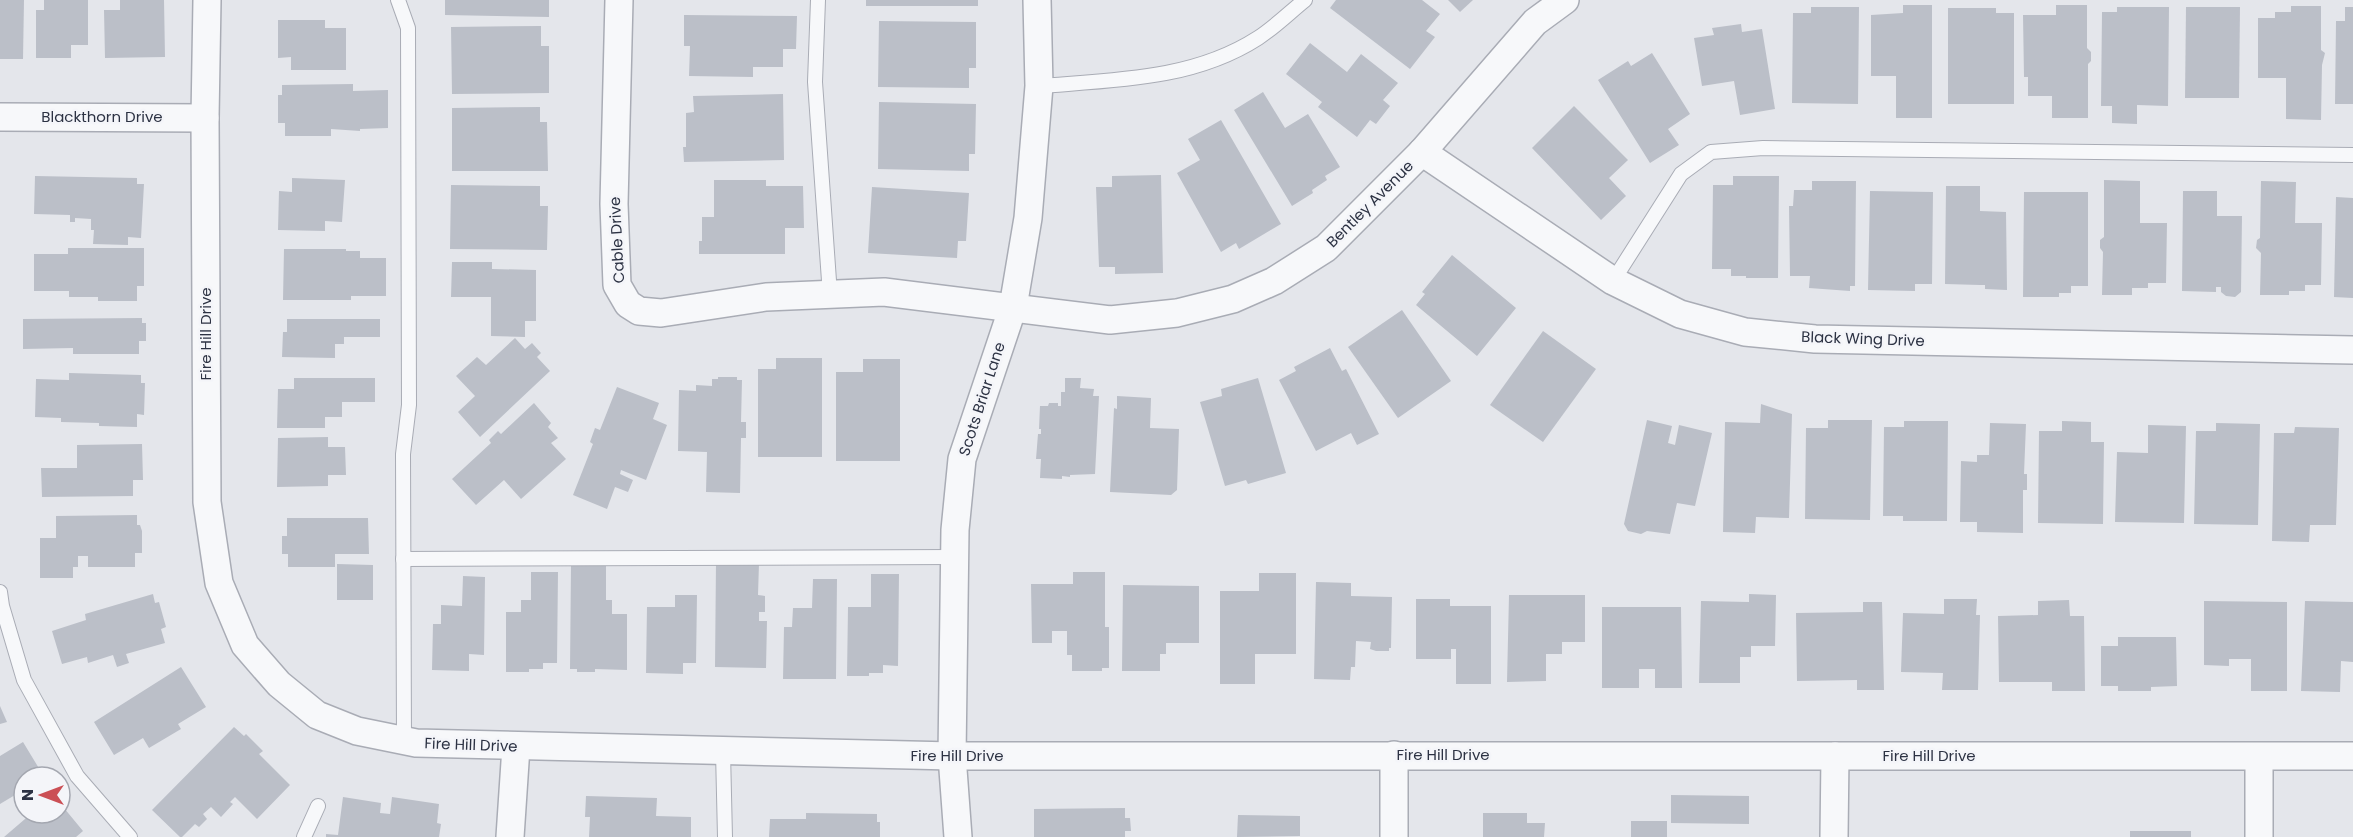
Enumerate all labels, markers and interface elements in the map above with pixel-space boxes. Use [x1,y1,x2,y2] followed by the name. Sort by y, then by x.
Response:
[41,106,163,127] street label: Blackthorn Drive
[1321,155,1418,252] street label: Bentley Avenue
[604,196,629,284] street label: Cable Drive
[195,287,216,381] street label: Fire Hill Drive
[1801,326,1925,351] street label: Black Wing Drive
[953,339,1010,458] street label: Scots Briar Lane
[424,732,518,757] street label: Fire Hill Drive
[1396,744,1490,765] street label: Fire Hill Drive
[910,745,1004,766] street label: Fire Hill Drive
[1882,745,1976,766] street label: Fire Hill Drive
[12,765,72,825] north arrow
[16,789,39,801] text: N

